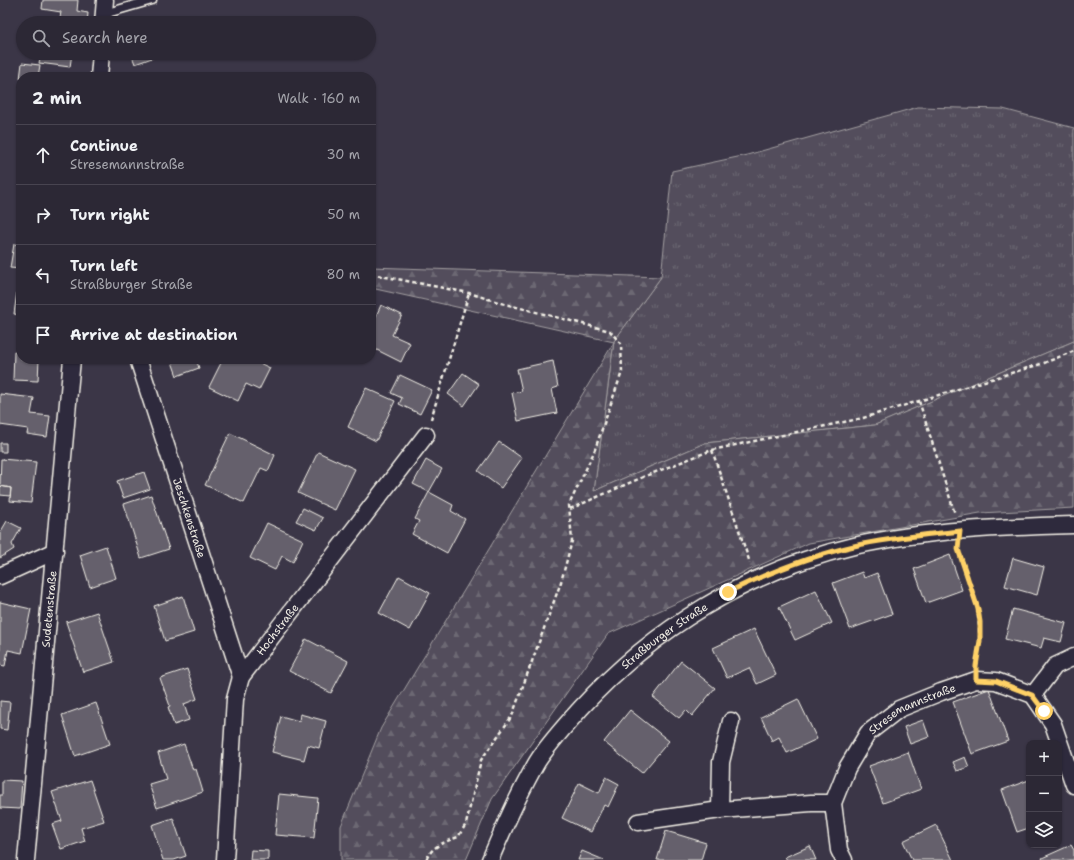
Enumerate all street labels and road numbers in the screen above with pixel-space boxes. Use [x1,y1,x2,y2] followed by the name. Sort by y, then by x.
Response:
[169,476,209,560] street label: Jeschkenstraße
[38,570,60,648] street label: Sudetenstraße
[618,599,710,673] street label: Straßburger Straße
[253,600,302,658] street label: Hochstraße
[865,680,958,737] street label: Stresemannstraße

